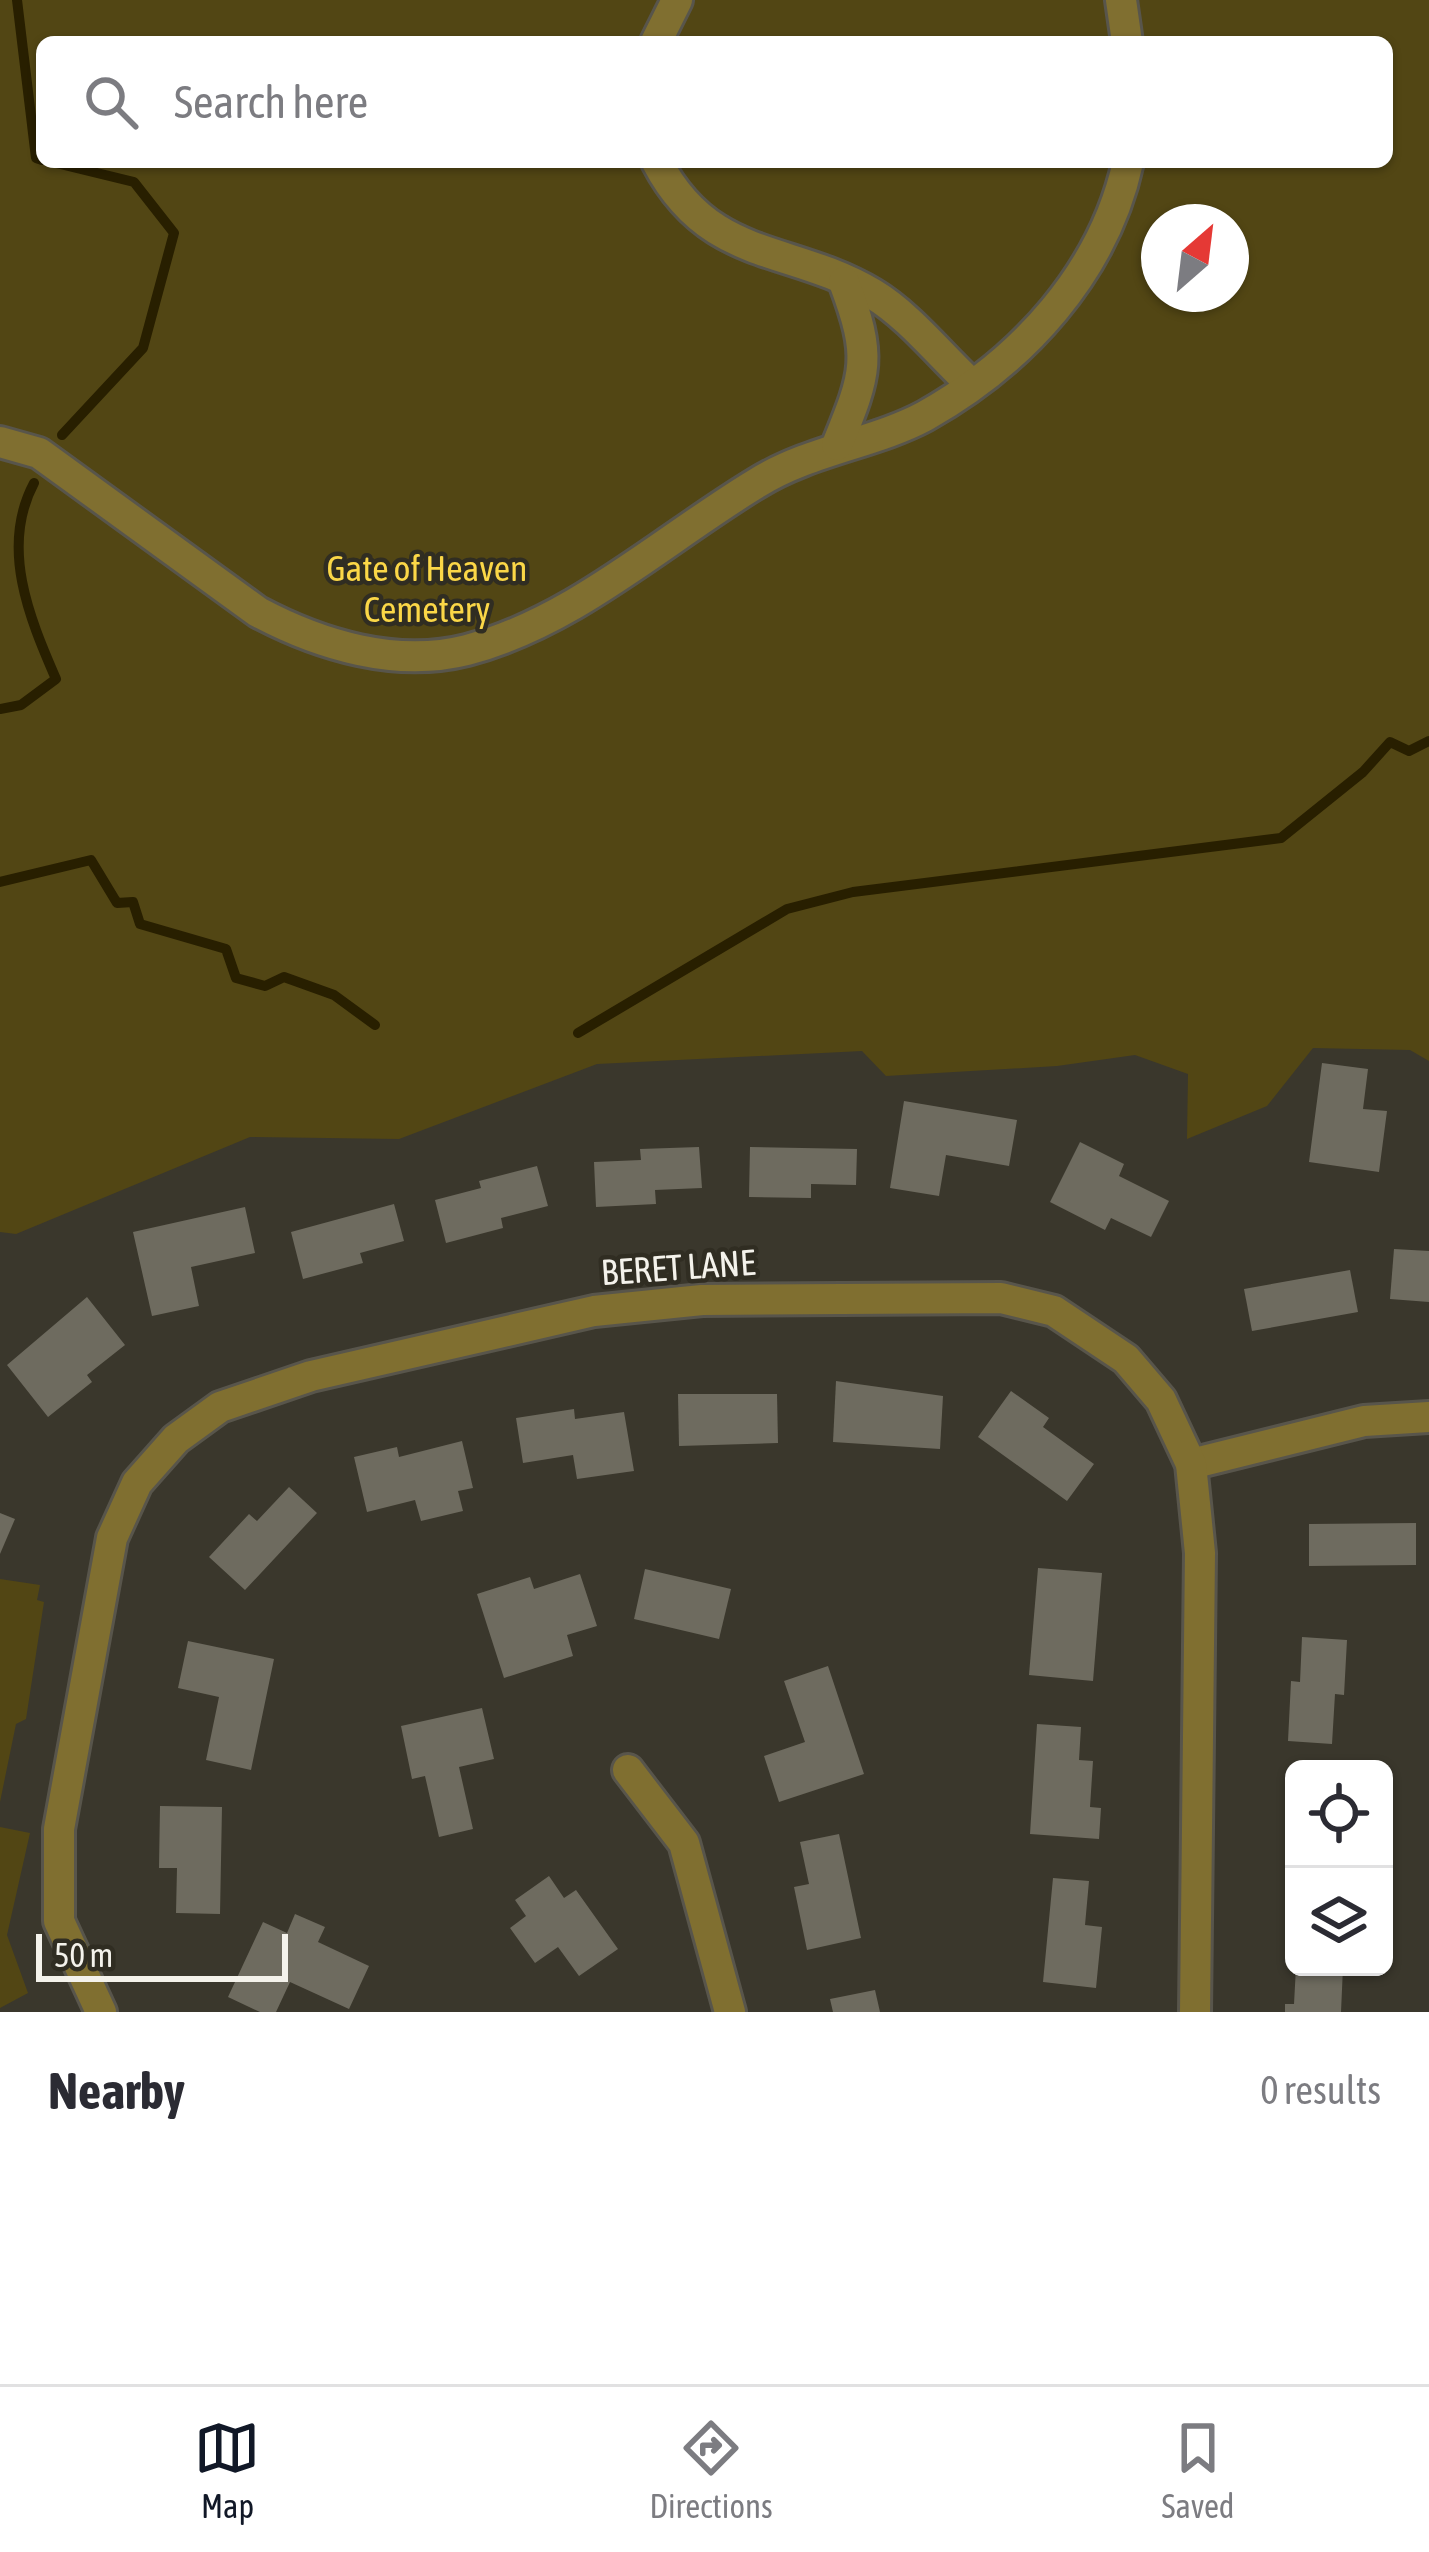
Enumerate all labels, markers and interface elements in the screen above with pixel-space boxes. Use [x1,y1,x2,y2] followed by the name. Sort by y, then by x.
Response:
[36,36,1393,168] search box
[78,69,144,135] icon: search
[174,76,368,128] text: Search here
[1141,204,1249,312] north arrow
[326,547,528,630] park label: Gate of Heaven Cemetery
[599,1241,757,1293] street label: BERET LANE
[1285,1760,1393,1976] map controls
[1285,1760,1393,1868] button: locate
[1285,1868,1393,1976] button: layers
[36,1928,288,1981] scale bar
[54,1936,113,1974] text: 50 m
[48,2061,185,2120] text: Nearby
[1260,2068,1381,2112] text: 0 results
[194,2415,260,2525] tab: Map
[649,2415,773,2525] tab: Directions
[1162,2415,1234,2525] tab: Saved

